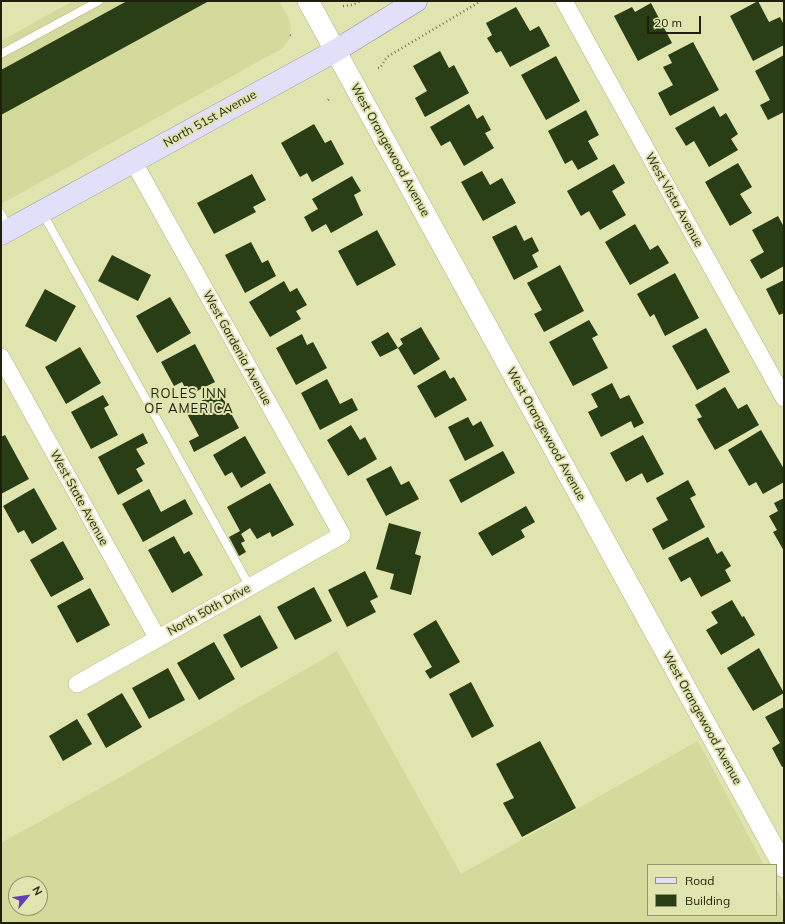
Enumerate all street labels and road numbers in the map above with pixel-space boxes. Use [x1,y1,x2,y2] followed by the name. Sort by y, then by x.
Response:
[347,81,433,219] street label: West Orangewood Avenue
[161,87,259,151] street label: North 51st Avenue
[642,150,706,250] street label: West Vista Avenue
[200,288,274,408] street label: West Gardenia Avenue
[503,365,589,503] street label: West Orangewood Avenue
[47,448,111,548] street label: West State Avenue
[165,581,253,639] street label: North 50th Drive
[659,649,745,787] street label: West Orangewood Avenue

